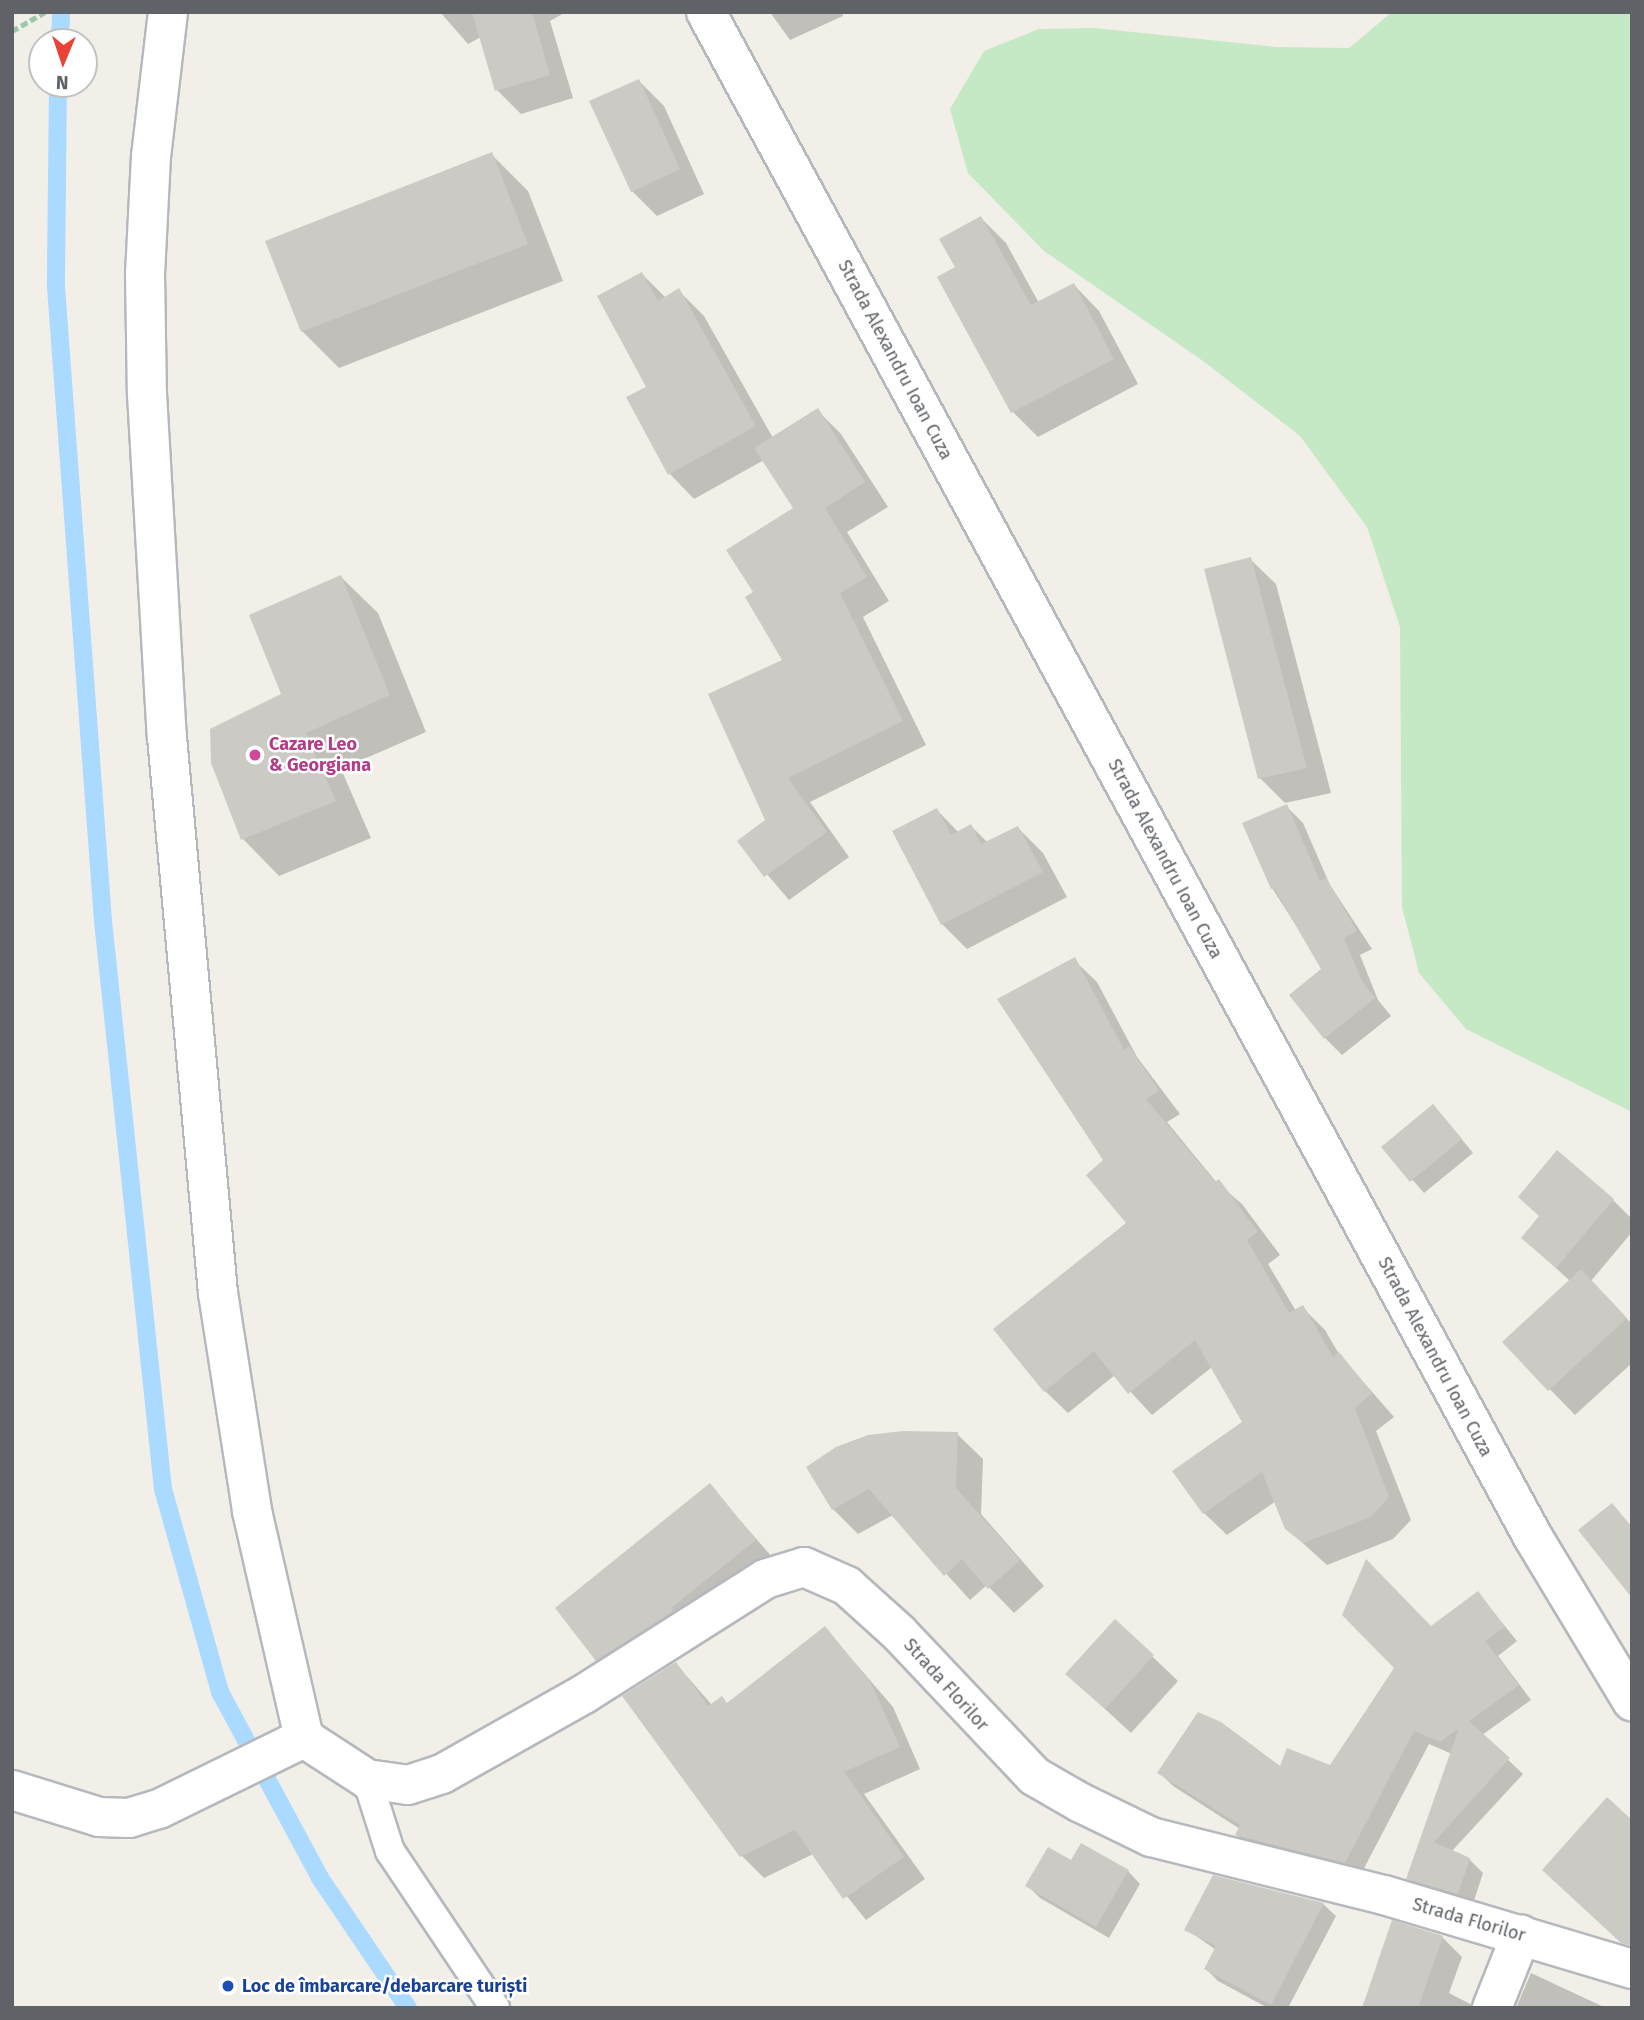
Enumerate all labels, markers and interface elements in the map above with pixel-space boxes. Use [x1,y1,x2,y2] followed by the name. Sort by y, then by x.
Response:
[28,28,98,98] north arrow
[56,71,69,94] text: N
[833,256,957,464] street label: Strada Alexandru Ioan Cuza
[269,734,371,776] place label: Cazare Leo & Georgiana
[247,747,263,763] marker: Cazare Leo & Georgiana
[1103,755,1227,963] street label: Strada Alexandru Ioan Cuza
[1373,1253,1497,1461] street label: Strada Alexandru Ioan Cuza
[899,1634,993,1736] street label: Strada Florilor
[1410,1894,1528,1946] street label: Strada Florilor
[242,1975,527,1997] place label: Loc de îmbarcare/debarcare turiști
[220,1978,236,1994] marker: Loc de îmbarcare/debarcare turiști

